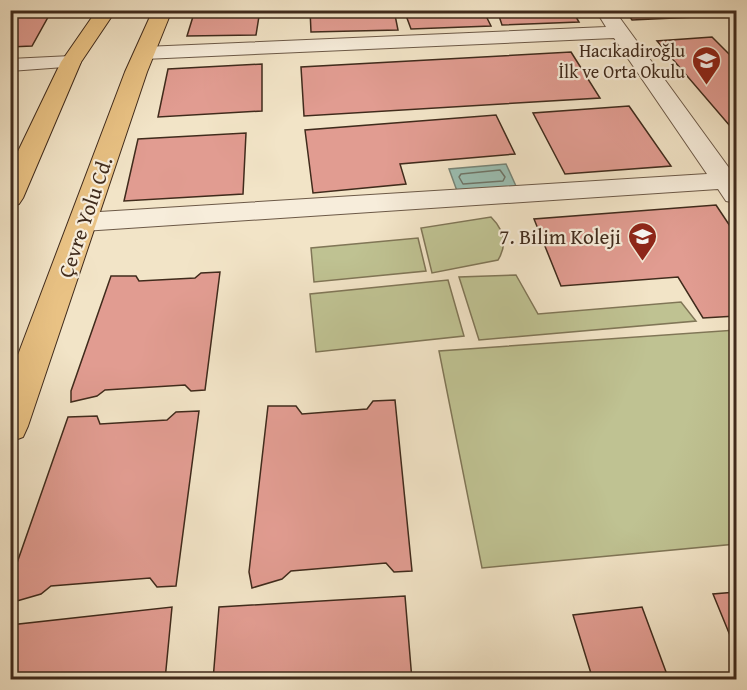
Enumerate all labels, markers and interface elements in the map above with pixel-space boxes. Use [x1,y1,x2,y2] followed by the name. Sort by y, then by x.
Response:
[559,37,685,85] place label: Hacıkadiroğlu İlk ve Orta Okulu
[690,44,722,86] school or university icon: Hacıkadiroğlu İlk ve Orta Okulu
[50,152,120,282] street label: Çevre Yolu Cd.
[626,220,658,262] school or university icon: 7. Bilim Koleji
[499,221,621,252] place label: 7. Bilim Koleji

